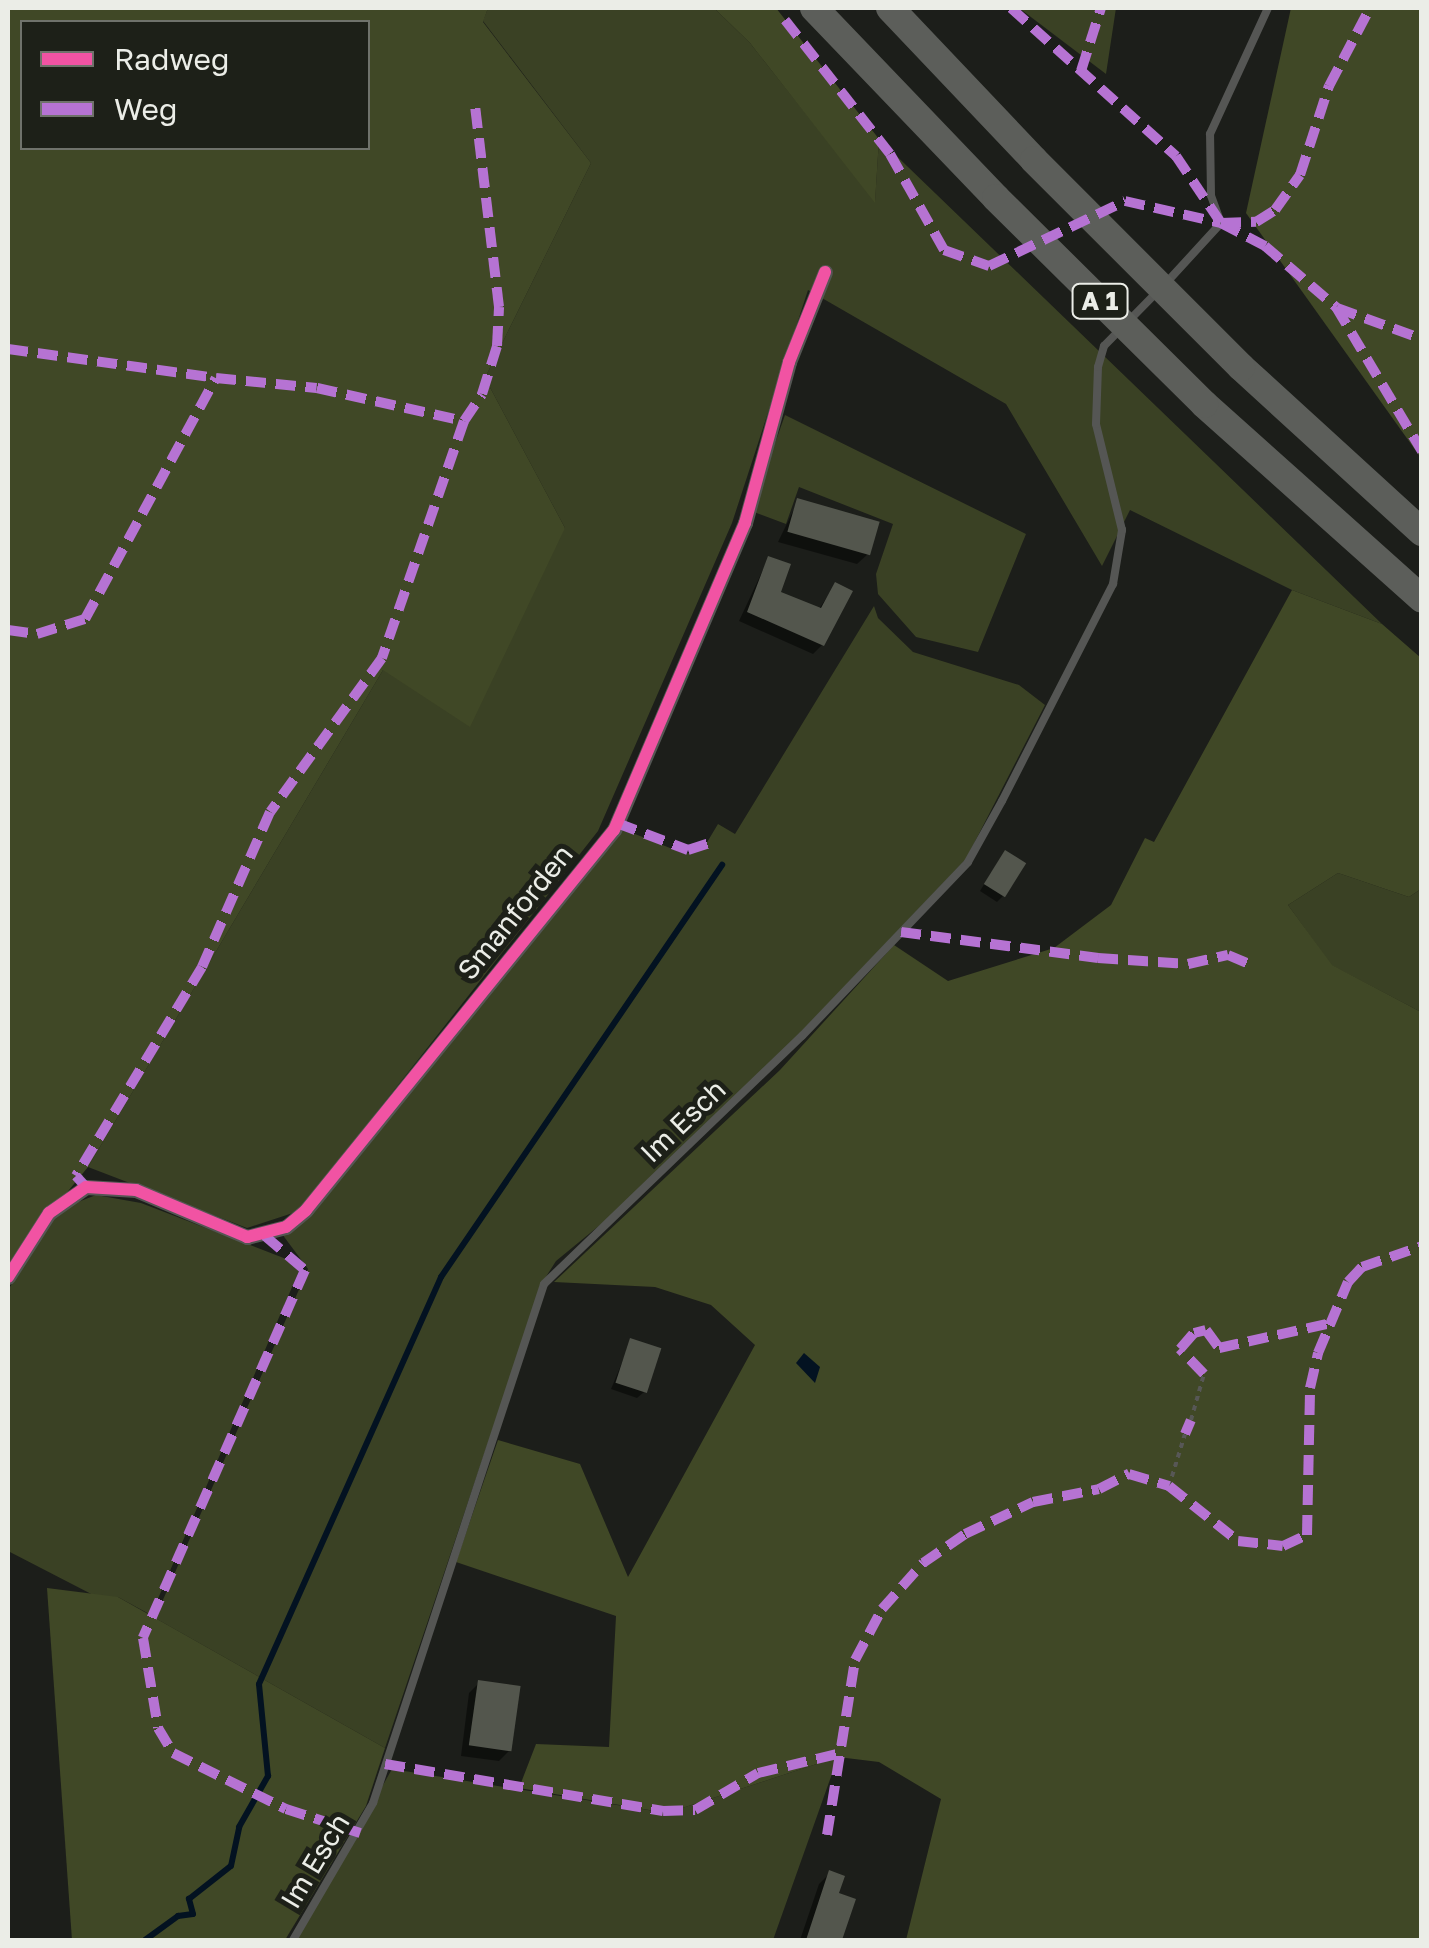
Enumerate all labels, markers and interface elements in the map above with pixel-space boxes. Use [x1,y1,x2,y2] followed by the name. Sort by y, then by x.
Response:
[20,20,370,150] legend
[114,41,229,77] text: Radweg
[114,91,177,127] text: Weg
[1070,281,1130,321] road number: A 1
[450,838,580,986] street label: Smanforden
[634,1072,732,1170] street label: Im Esch
[274,1807,356,1915] street label: Im Esch

